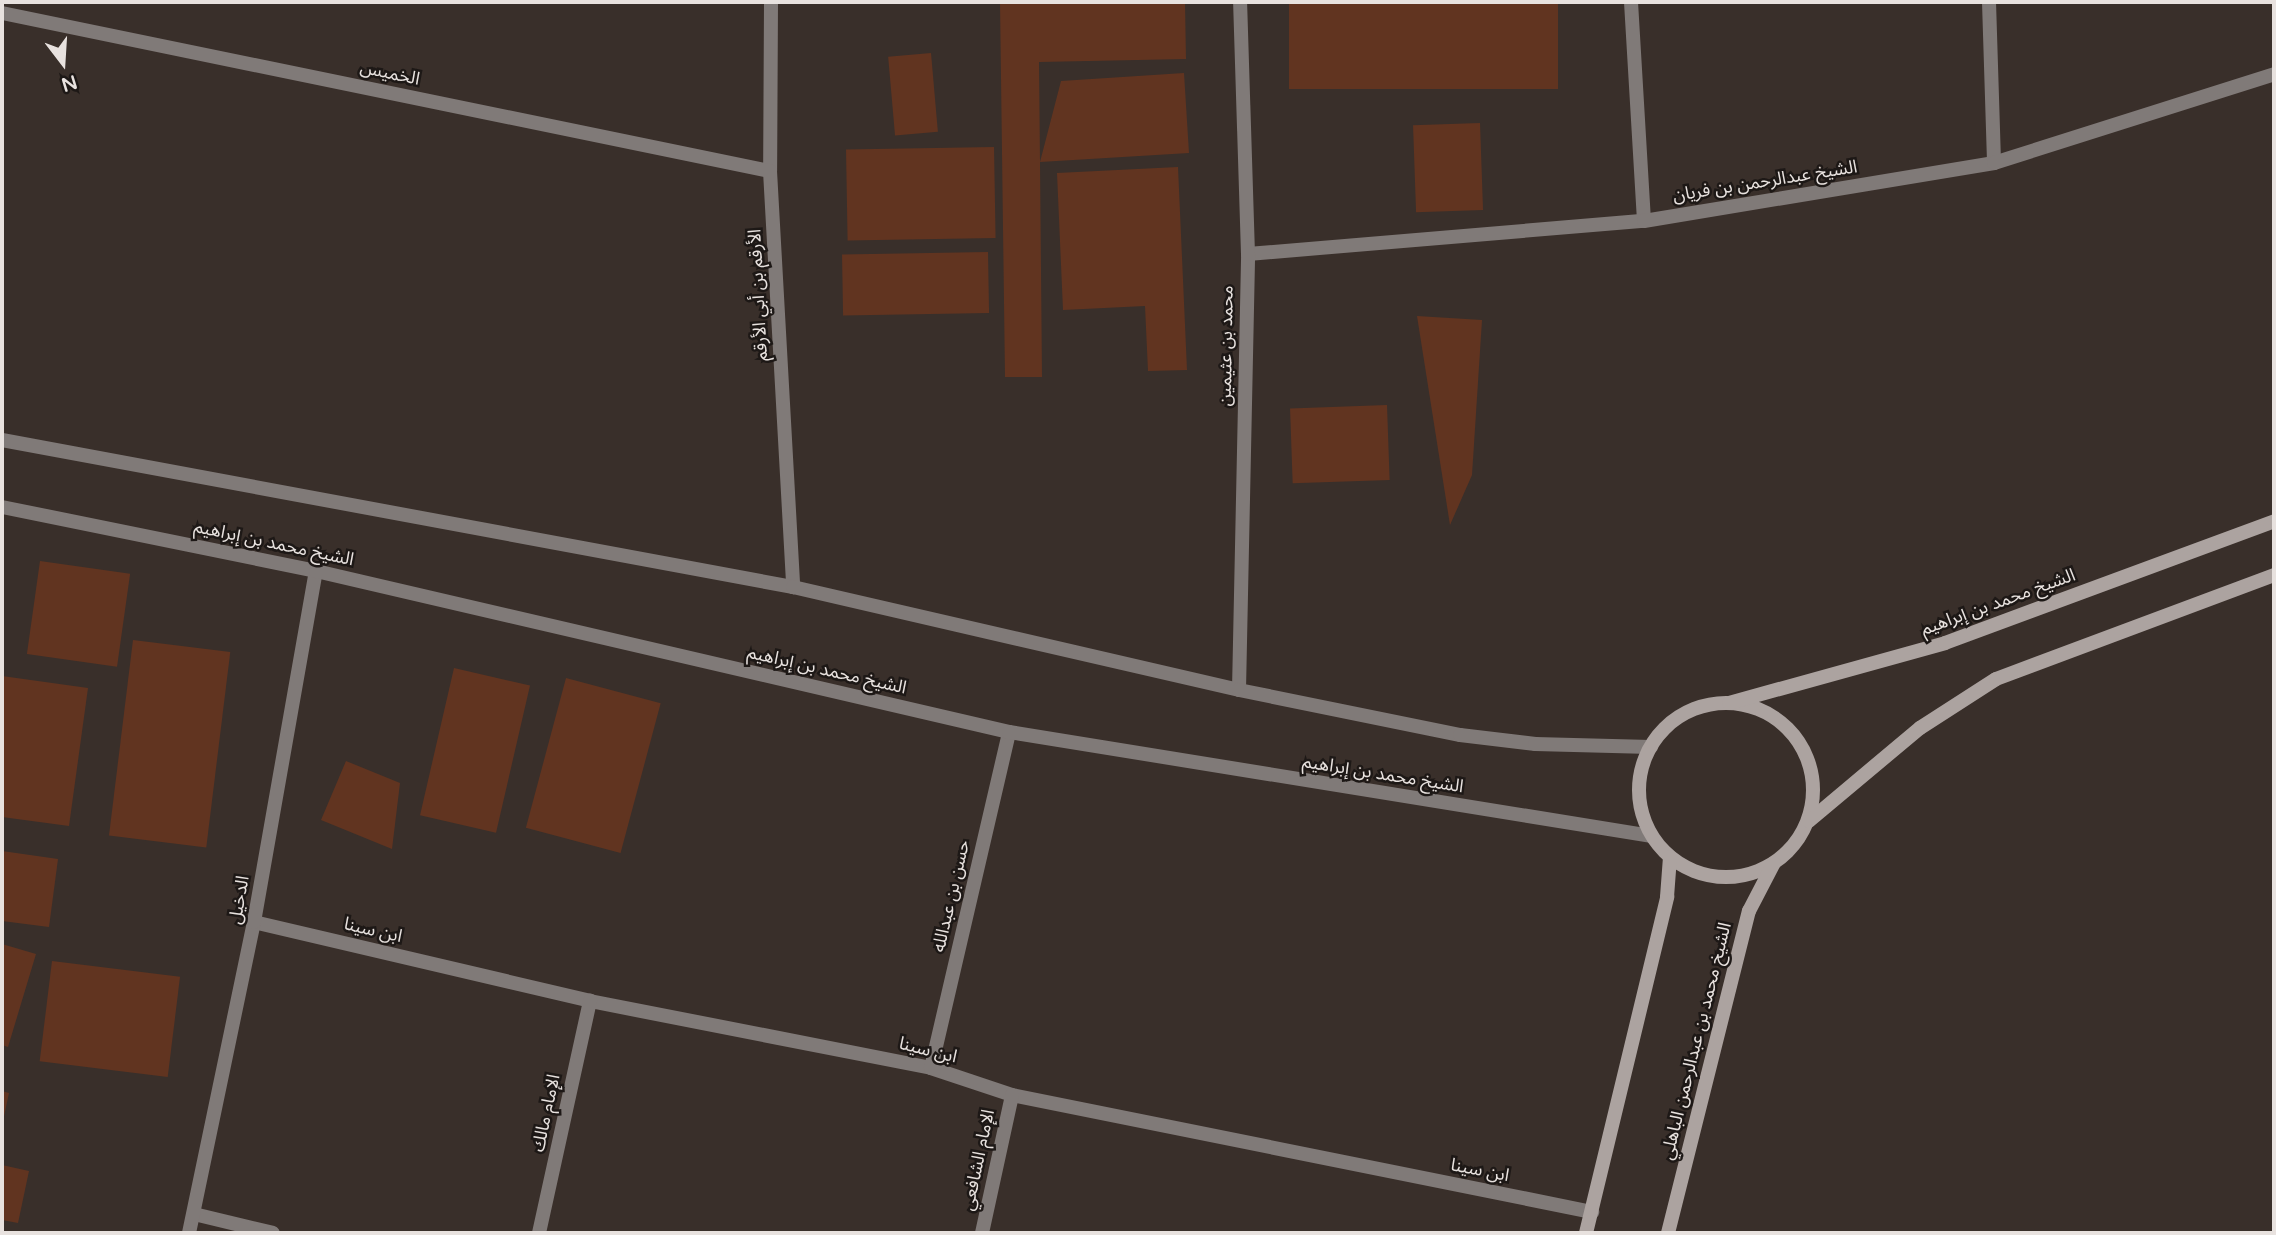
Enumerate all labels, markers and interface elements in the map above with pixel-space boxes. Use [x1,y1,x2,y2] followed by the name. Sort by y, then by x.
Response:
[28,28,98,98] north arrow
[358,56,422,90] street label: الخميس
[59,70,80,96] text: N
[1671,156,1859,206] street label: الشيخ عبدالرحمن بن فريان
[744,228,772,362] street label: الأرقم بن أبي الأرقم
[1214,285,1238,407] street label: محمد بن عثيمين
[192,516,356,570] street label: الشيخ محمد بن إبراهيم
[1918,564,2078,640] street label: الشيخ محمد بن إبراهيم
[745,641,909,699] street label: الشيخ محمد بن إبراهيم
[1301,751,1465,797] street label: الشيخ محمد بن إبراهيم
[928,838,974,954] street label: حسن بن عبدالله
[224,874,254,926] street label: الدخيل
[342,913,404,947] street label: ابن سينا
[1656,920,1736,1162] street label: الشيخ محمد بن عبدالرحمن الباهلي
[897,1032,959,1068] street label: ابن سينا
[527,1072,565,1154] street label: الإمام مالك
[957,1107,999,1213] street label: الإمام الشافعي
[1449,1154,1511,1186] street label: ابن سينا

